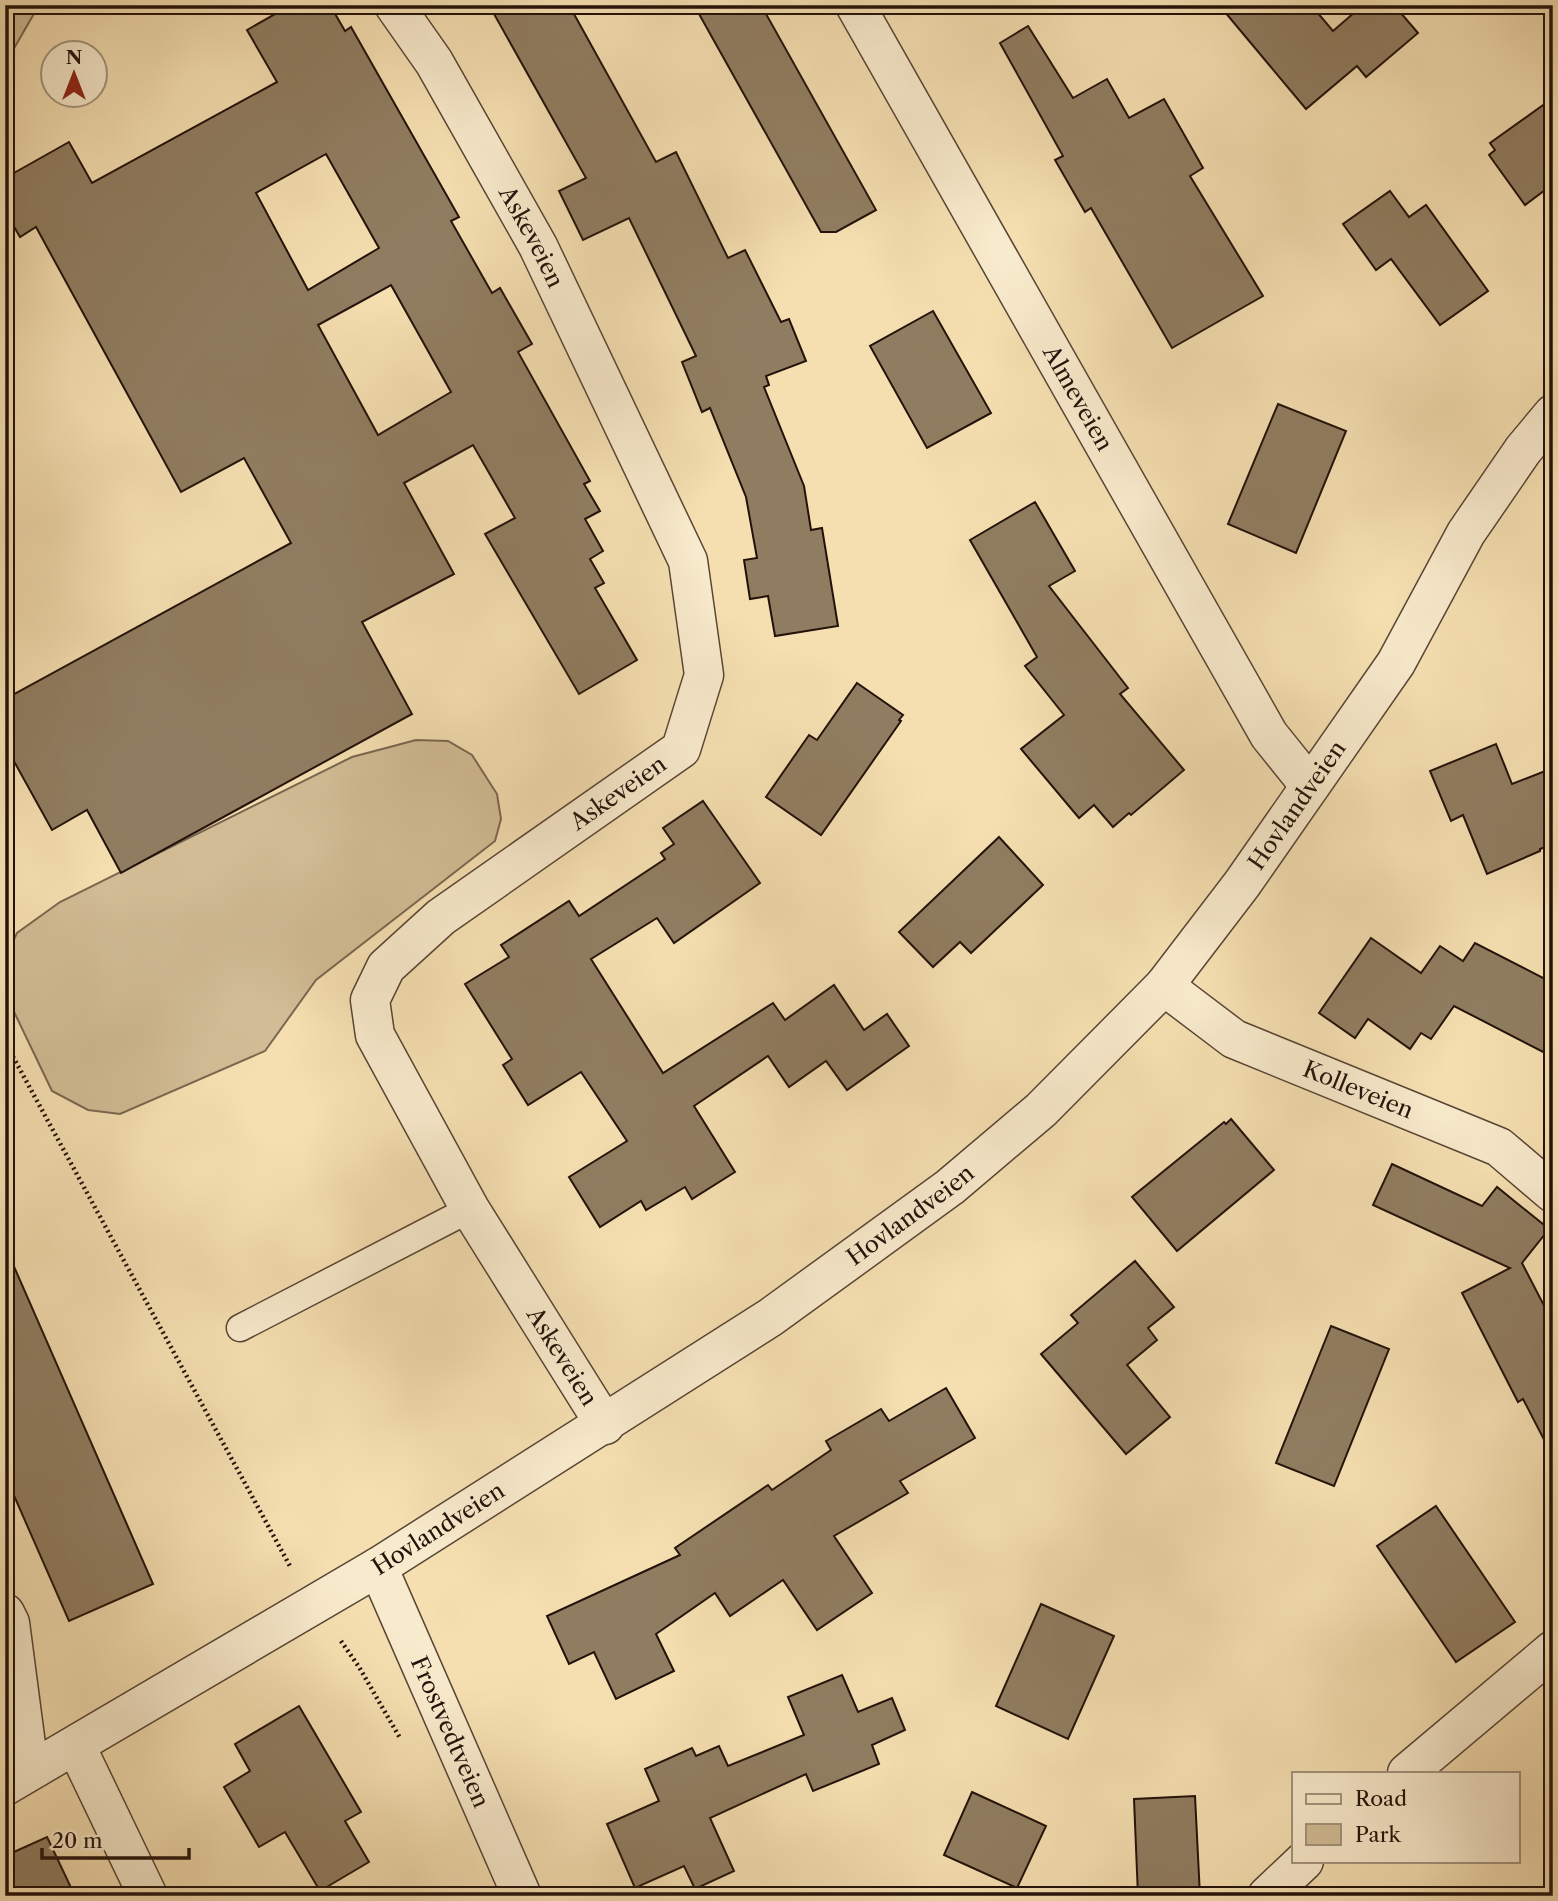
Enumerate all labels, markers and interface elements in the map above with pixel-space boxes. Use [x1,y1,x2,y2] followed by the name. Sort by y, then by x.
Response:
[38,38,108,108] north arrow
[66,46,82,69] text: N
[493,180,570,292] street label: Askeveien
[1037,340,1119,456] street label: Almeveien
[1242,735,1352,875] street label: Hovlandveien
[564,750,671,837] street label: Askeveien
[1299,1055,1417,1125] street label: Kolleveien
[841,1159,980,1271] street label: Hovlandveien
[520,1301,603,1411] street label: Askeveien
[367,1476,510,1581] street label: Hovlandveien
[405,1652,496,1812] street label: Frostvedtveien
[1292,1772,1520,1862] legend
[1355,1786,1407,1811] text: Road
[42,1817,189,1861] scale bar
[1355,1822,1401,1847] text: Park
[52,1828,103,1853] text: 20 m

